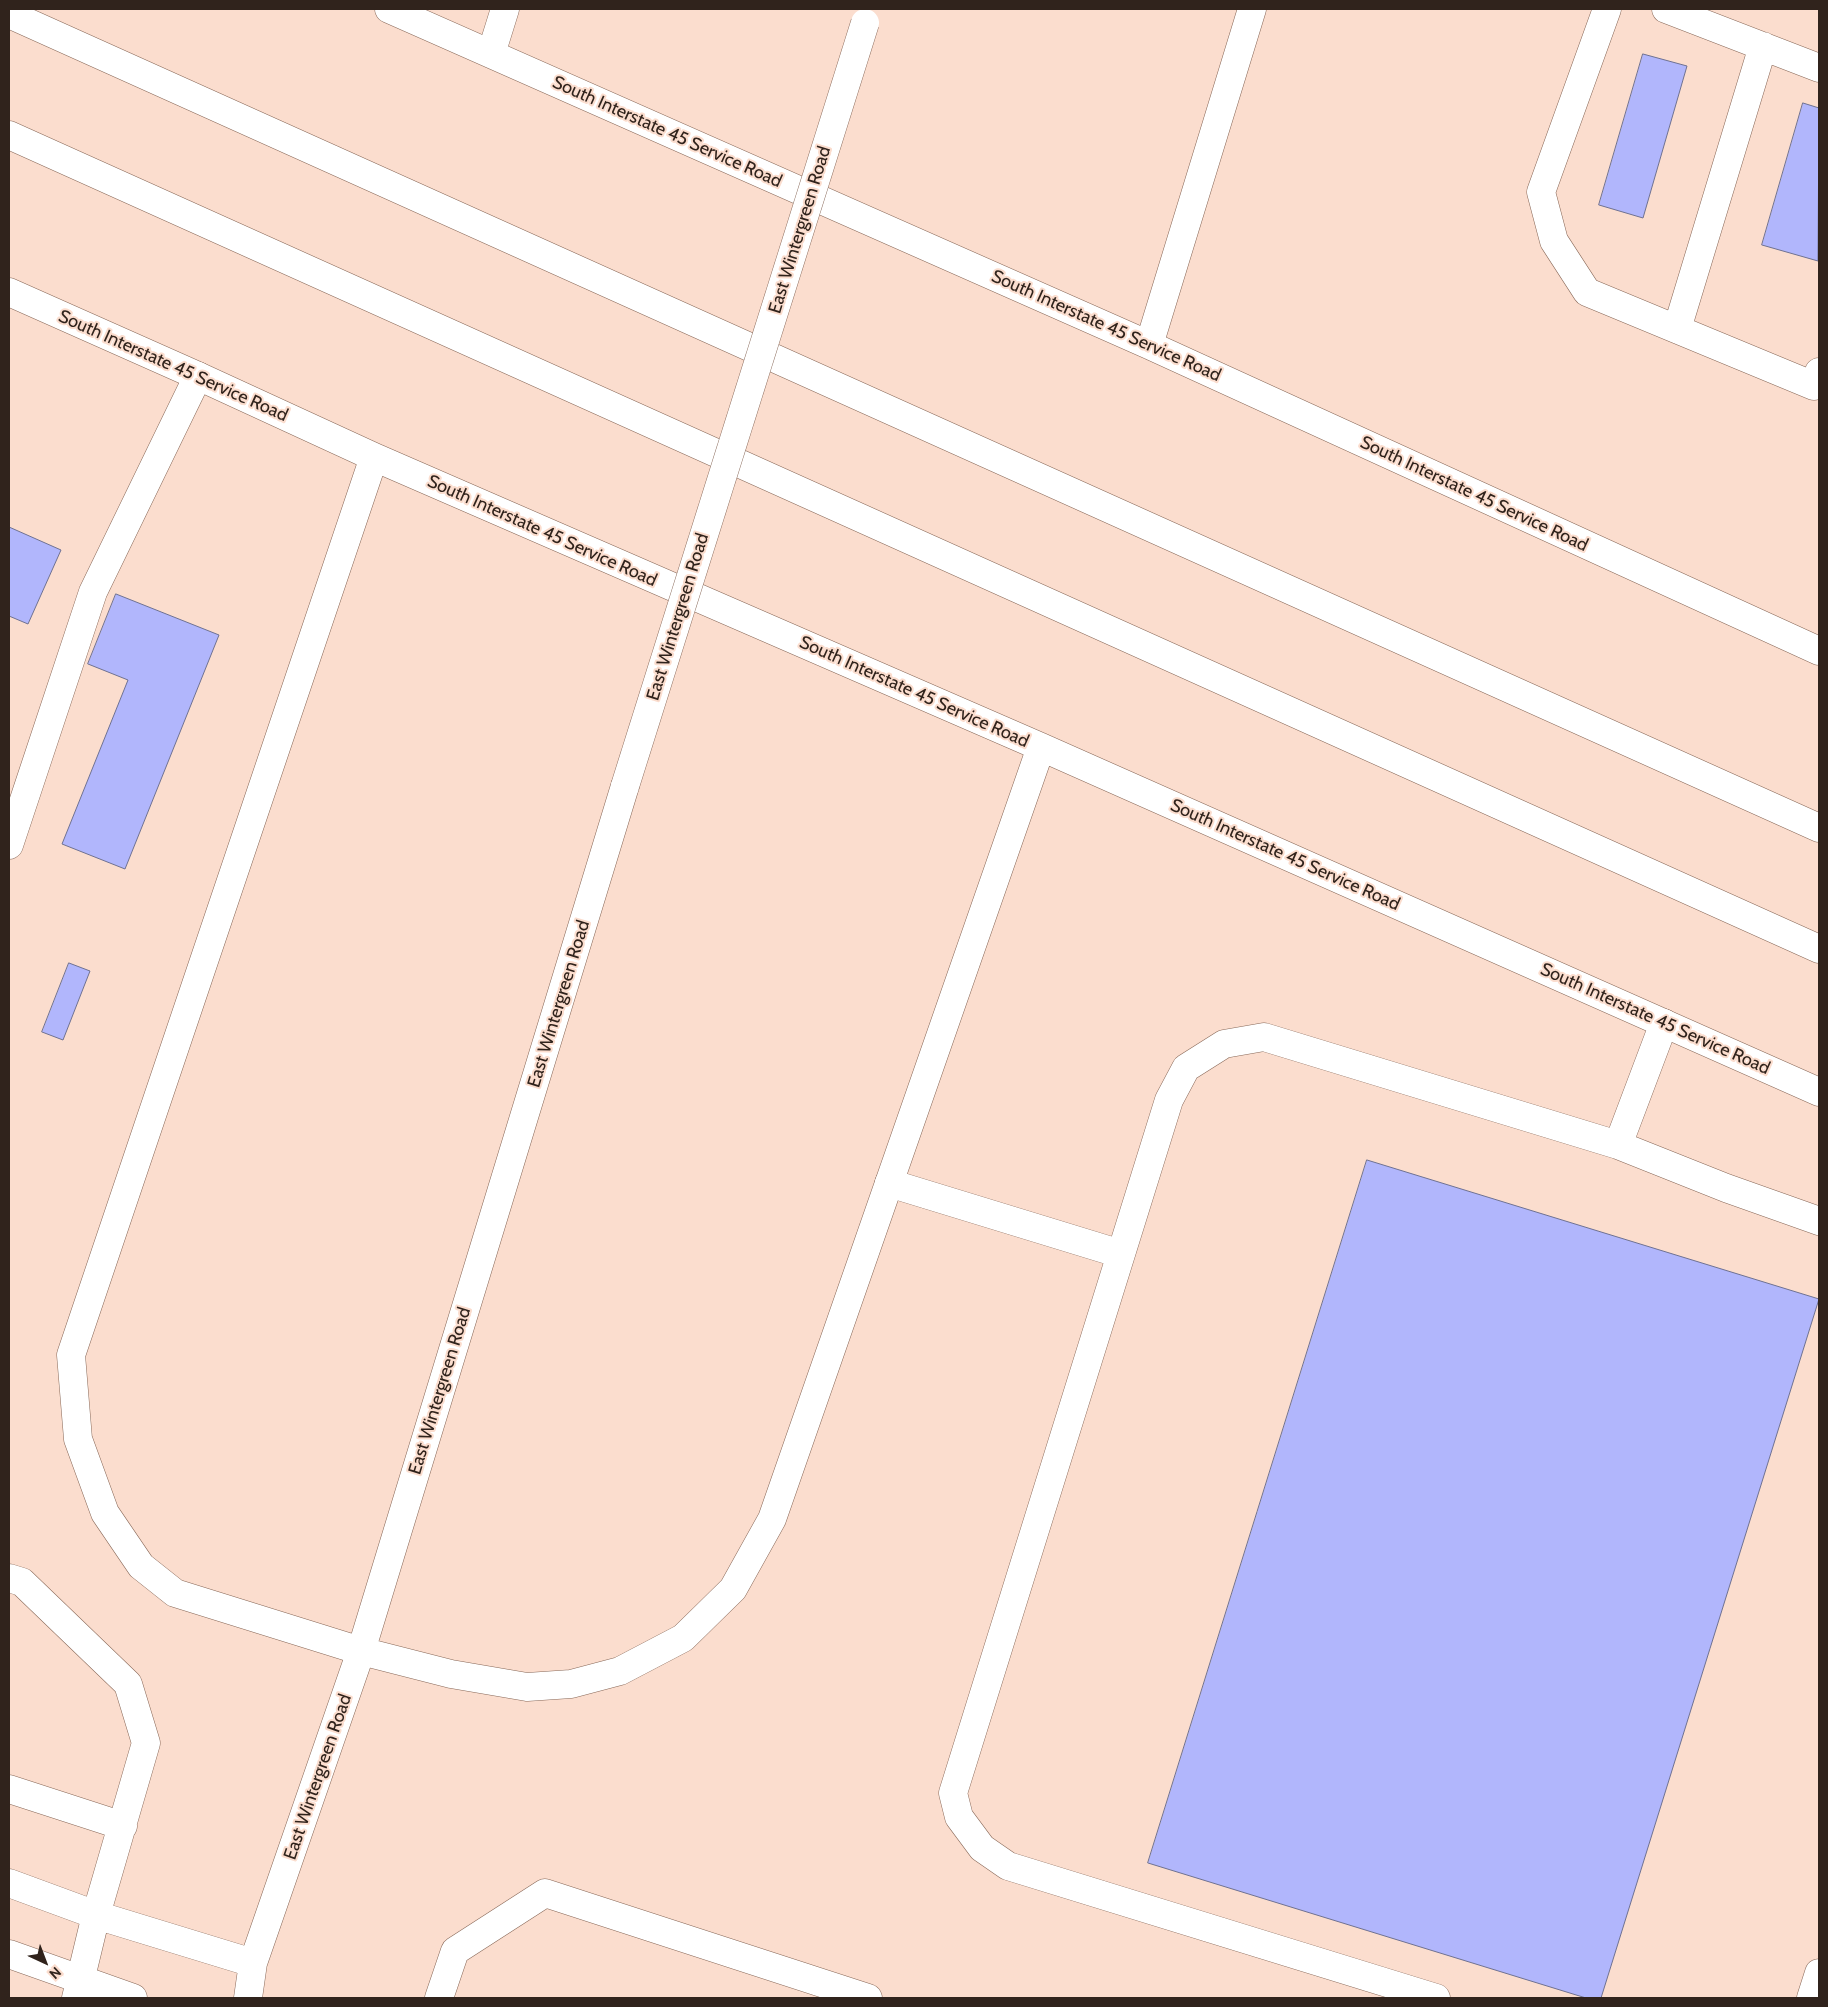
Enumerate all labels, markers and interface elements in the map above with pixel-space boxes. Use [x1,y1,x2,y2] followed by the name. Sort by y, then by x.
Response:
[549,72,785,192] street label: South Interstate 45 Service Road
[764,144,836,316] street label: East Wintergreen Road
[988,266,1224,386] street label: South Interstate 45 Service Road
[55,306,291,426] street label: South Interstate 45 Service Road
[1357,432,1591,556] street label: South Interstate 45 Service Road
[424,471,660,591] street label: South Interstate 45 Service Road
[642,531,714,703] street label: East Wintergreen Road
[796,632,1032,752] street label: South Interstate 45 Service Road
[1167,795,1403,915] street label: South Interstate 45 Service Road
[523,918,595,1090] street label: East Wintergreen Road
[1537,959,1773,1079] street label: South Interstate 45 Service Road
[404,1305,476,1477] street label: East Wintergreen Road
[280,1691,356,1863] street label: East Wintergreen Road
[20,1937,70,1987] north arrow
[45,1963,65,1983] text: N

